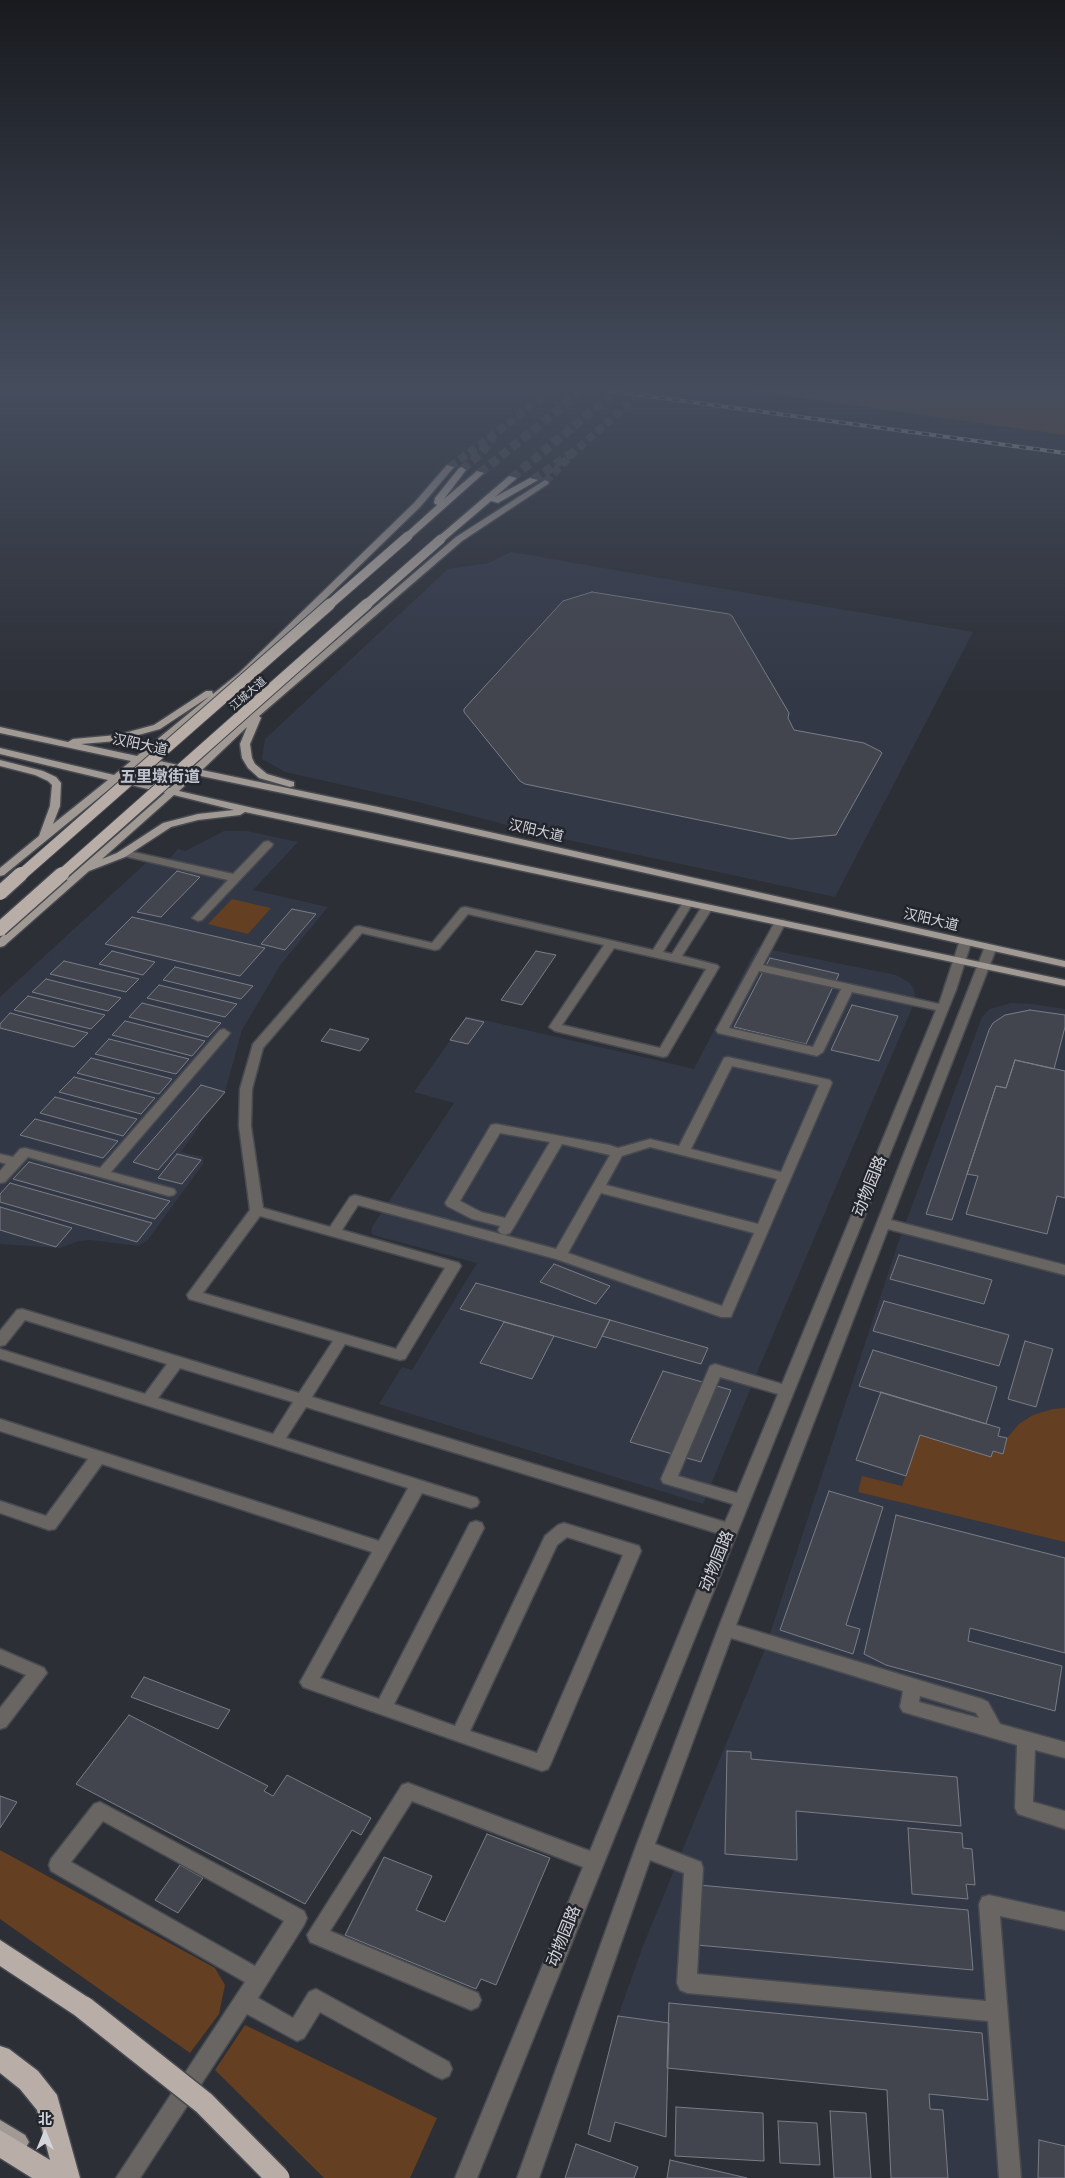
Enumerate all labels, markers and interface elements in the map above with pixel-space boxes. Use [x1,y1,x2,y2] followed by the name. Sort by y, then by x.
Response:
[227,675,269,713] street label: 江城大道
[111,731,169,759] street label: 汉阳大道
[120,767,200,787] district label: 五里墩街道
[507,817,565,845] street label: 汉阳大道
[902,906,960,934] street label: 汉阳大道
[849,1153,891,1219] street label: 动物园路
[696,1528,738,1594] street label: 动物园路
[543,1903,585,1969] street label: 动物园路
[20,2108,70,2158] north arrow
[38,2108,52,2128] text: 北

